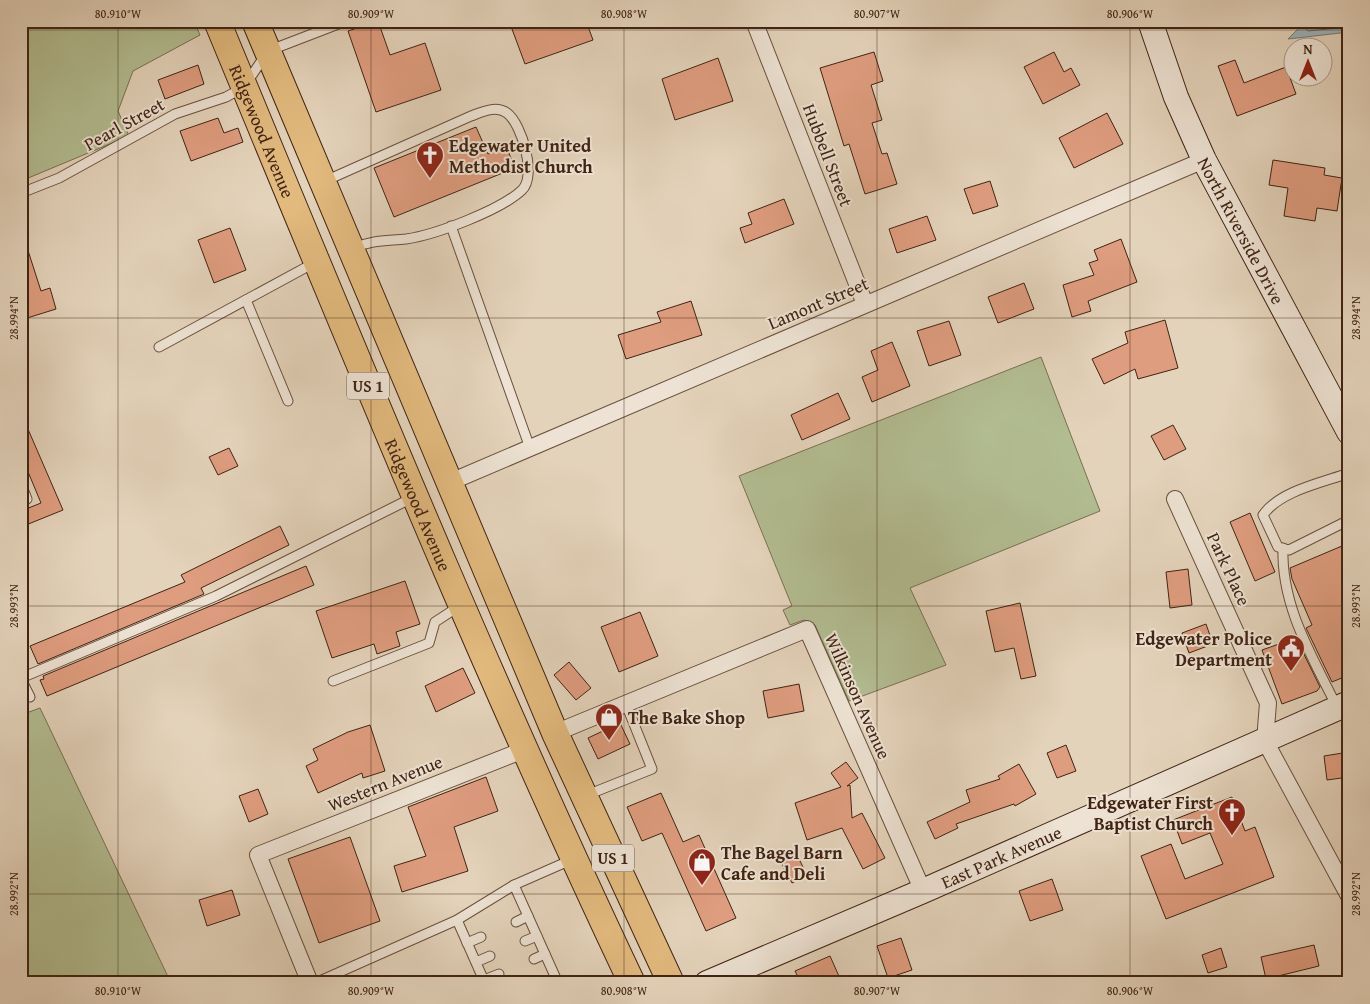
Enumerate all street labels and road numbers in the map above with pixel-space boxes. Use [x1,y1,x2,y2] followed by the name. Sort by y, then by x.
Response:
[223,60,302,202] street label: Ridgewood Avenue
[79,90,170,157] street label: Pearl Street
[796,100,860,211] street label: Hubbell Street
[1191,152,1292,309] street label: North Riverside Drive
[763,269,873,336] street label: Lamont Street
[347,372,389,400] road number: US 1
[378,434,459,575] street label: Ridgewood Avenue
[1200,528,1258,610] street label: Park Place
[818,629,898,763] street label: Wilkinson Avenue
[323,748,447,818] street label: Western Avenue
[936,818,1066,895] street label: East Park Avenue
[592,844,634,871] road number: US 1

